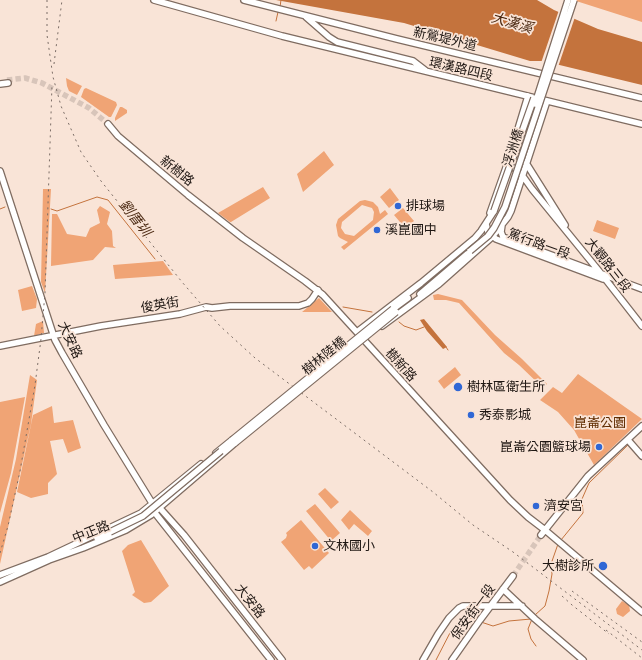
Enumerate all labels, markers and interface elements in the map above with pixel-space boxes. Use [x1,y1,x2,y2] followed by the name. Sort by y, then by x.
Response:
[489,9,535,37] water label: 大漢溪
[412,24,478,54] street label: 新鶯堤外道
[428,54,494,84] street label: 環漢路四段
[500,127,526,169] street label: 浮洲橋
[157,153,197,189] street label: 新樹路
[115,196,155,240] water label: 劉厝圳
[406,198,445,214] place label: 排球場
[393,201,403,211] marker: 排球場
[385,222,437,238] place label: 溪崑國中
[372,225,382,235] marker: 溪崑國中
[506,226,572,262] street label: 篤行路一段
[582,235,634,295] street label: 大觀路三段
[139,294,181,316] street label: 俊英街
[55,319,85,361] street label: 大安路
[299,334,349,378] street label: 樹林陸橋
[382,345,420,385] street label: 樹新路
[467,379,545,395] place label: 樹林區衛生所
[452,381,464,393] marker: 樹林區衛生所
[479,407,531,423] place label: 秀泰影城
[466,410,476,420] marker: 秀泰影城
[574,415,626,431] park label: 崑崙公園
[500,439,591,455] place label: 崑崙公園籃球場
[594,442,604,452] marker: 崑崙公園籃球場
[544,498,583,514] place label: 濟安宮
[531,501,541,511] marker: 濟安宮
[70,517,112,547] street label: 中正路
[323,538,375,554] place label: 文林國小
[310,541,320,551] marker: 文林國小
[542,558,594,574] place label: 大樹診所
[597,560,609,572] marker: 大樹診所
[232,581,268,621] street label: 大安路
[448,581,498,643] street label: 保安街一段

